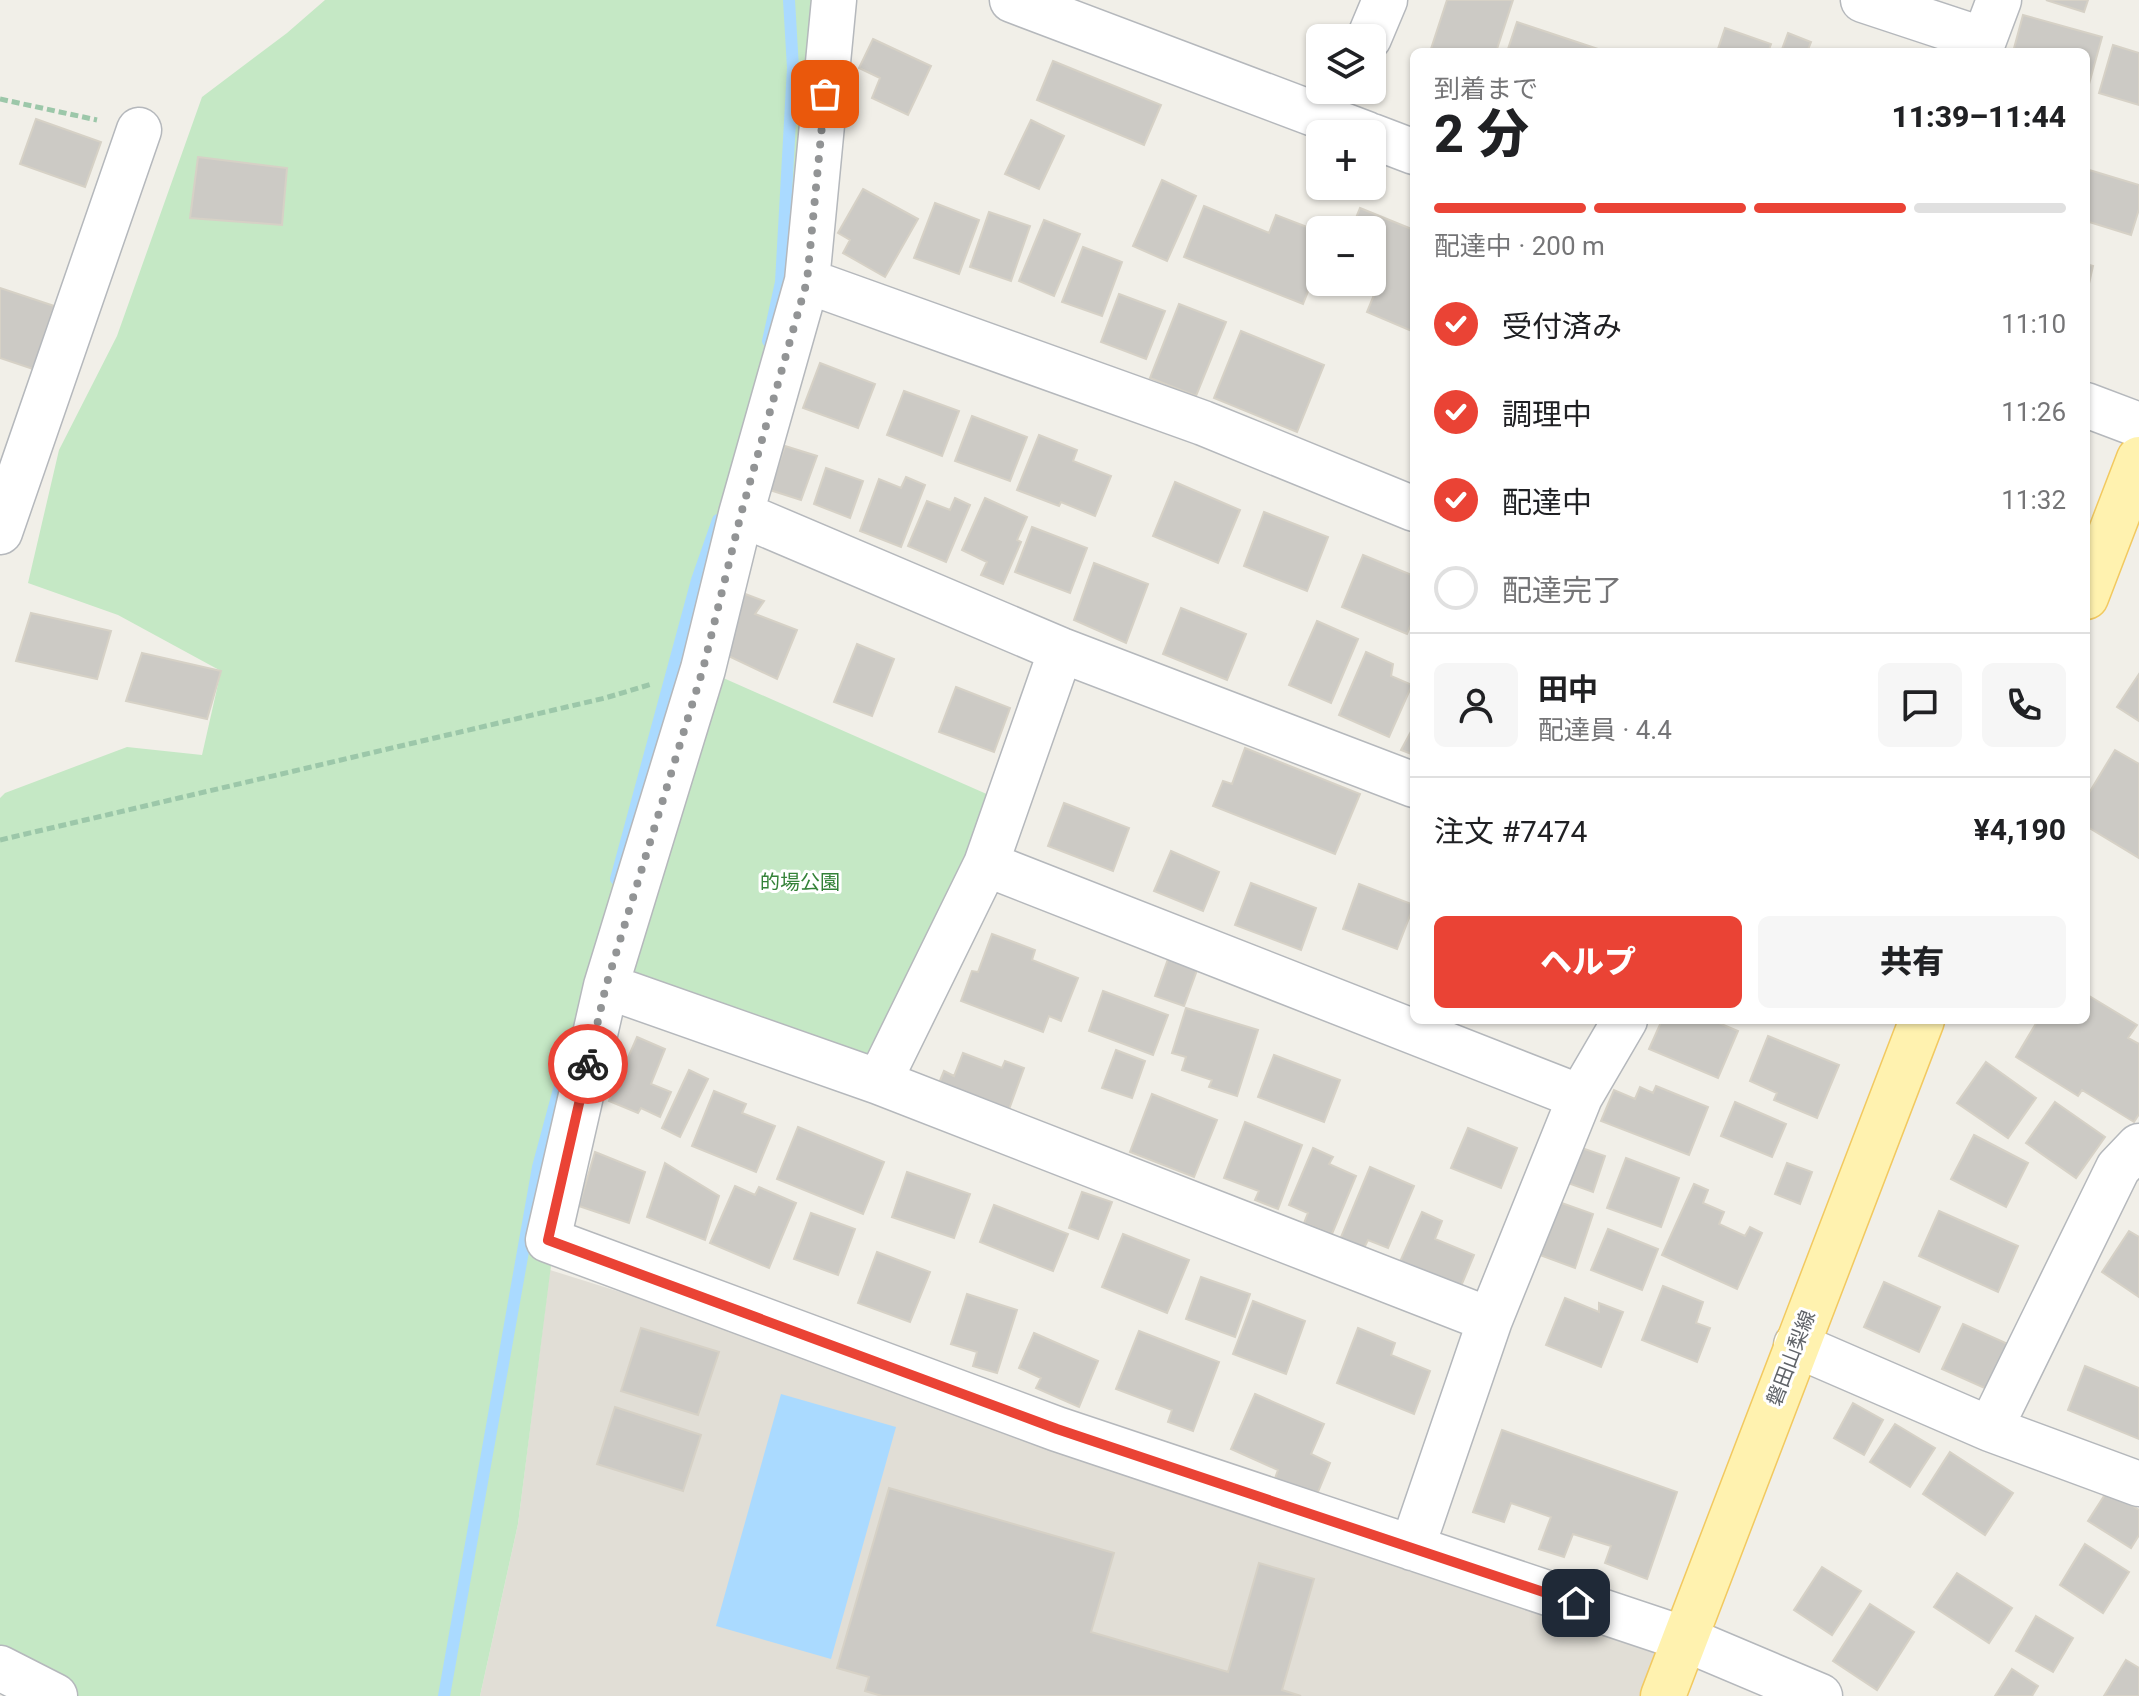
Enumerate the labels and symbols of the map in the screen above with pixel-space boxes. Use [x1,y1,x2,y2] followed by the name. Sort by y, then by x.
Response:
[791,60,859,128] pin
[760,870,840,894] park label: 的場公園
[548,1024,628,1104] courier
[1762,1307,1820,1409] street label: 磐田山梨線
[1542,1569,1610,1637] pin

